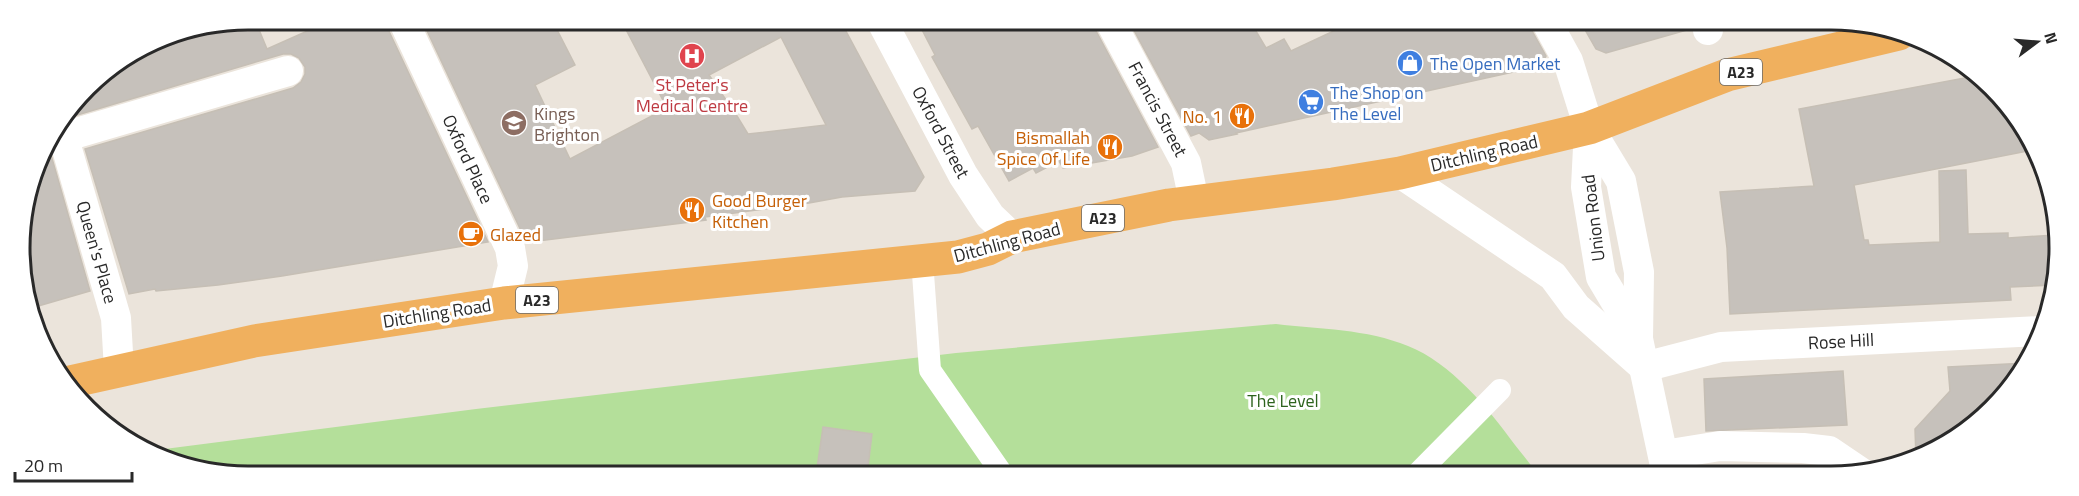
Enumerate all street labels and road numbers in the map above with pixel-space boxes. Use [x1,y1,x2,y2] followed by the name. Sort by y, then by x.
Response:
[1122,57,1195,162] street label: Francis Street
[1720,59,1762,85] road number: A23
[905,81,977,184] street label: Oxford Street
[436,110,500,208] street label: Oxford Place
[1428,128,1540,178] street label: Ditchling Road
[1574,173,1612,263] street label: Union Road
[69,197,125,307] street label: Queen's Place
[1082,205,1124,231] road number: A23
[951,215,1063,269] street label: Ditchling Road
[516,287,558,313] road number: A23
[381,291,493,335] street label: Ditchling Road
[1807,326,1875,356] street label: Rose Hill

